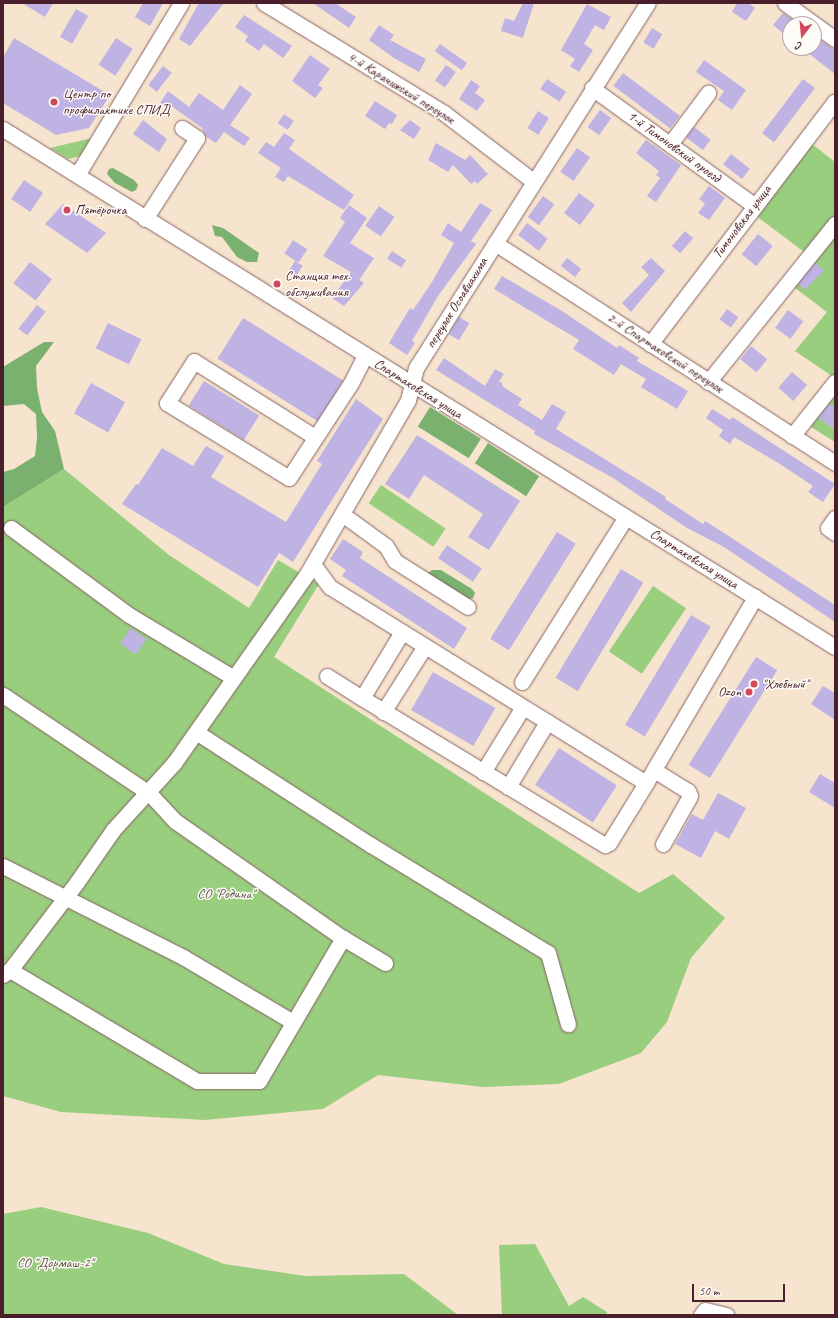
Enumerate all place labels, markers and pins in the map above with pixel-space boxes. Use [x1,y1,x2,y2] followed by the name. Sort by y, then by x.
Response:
[63,86,170,118] place label: Центр по профилактике СПИД
[48,96,60,108] marker: Центр по профилактике СПИД
[75,202,126,218] place label: Пятёрочка
[62,205,72,215] marker: Пятёрочка
[285,268,350,300] place label: Станция тех. обслуживания
[272,279,282,289] marker: Станция тех. обслуживания
[762,676,808,692] place label: "Хлебный"
[749,679,759,689] marker: "Хлебный"
[718,684,741,700] place label: Ozon
[744,687,754,697] marker: Ozon

